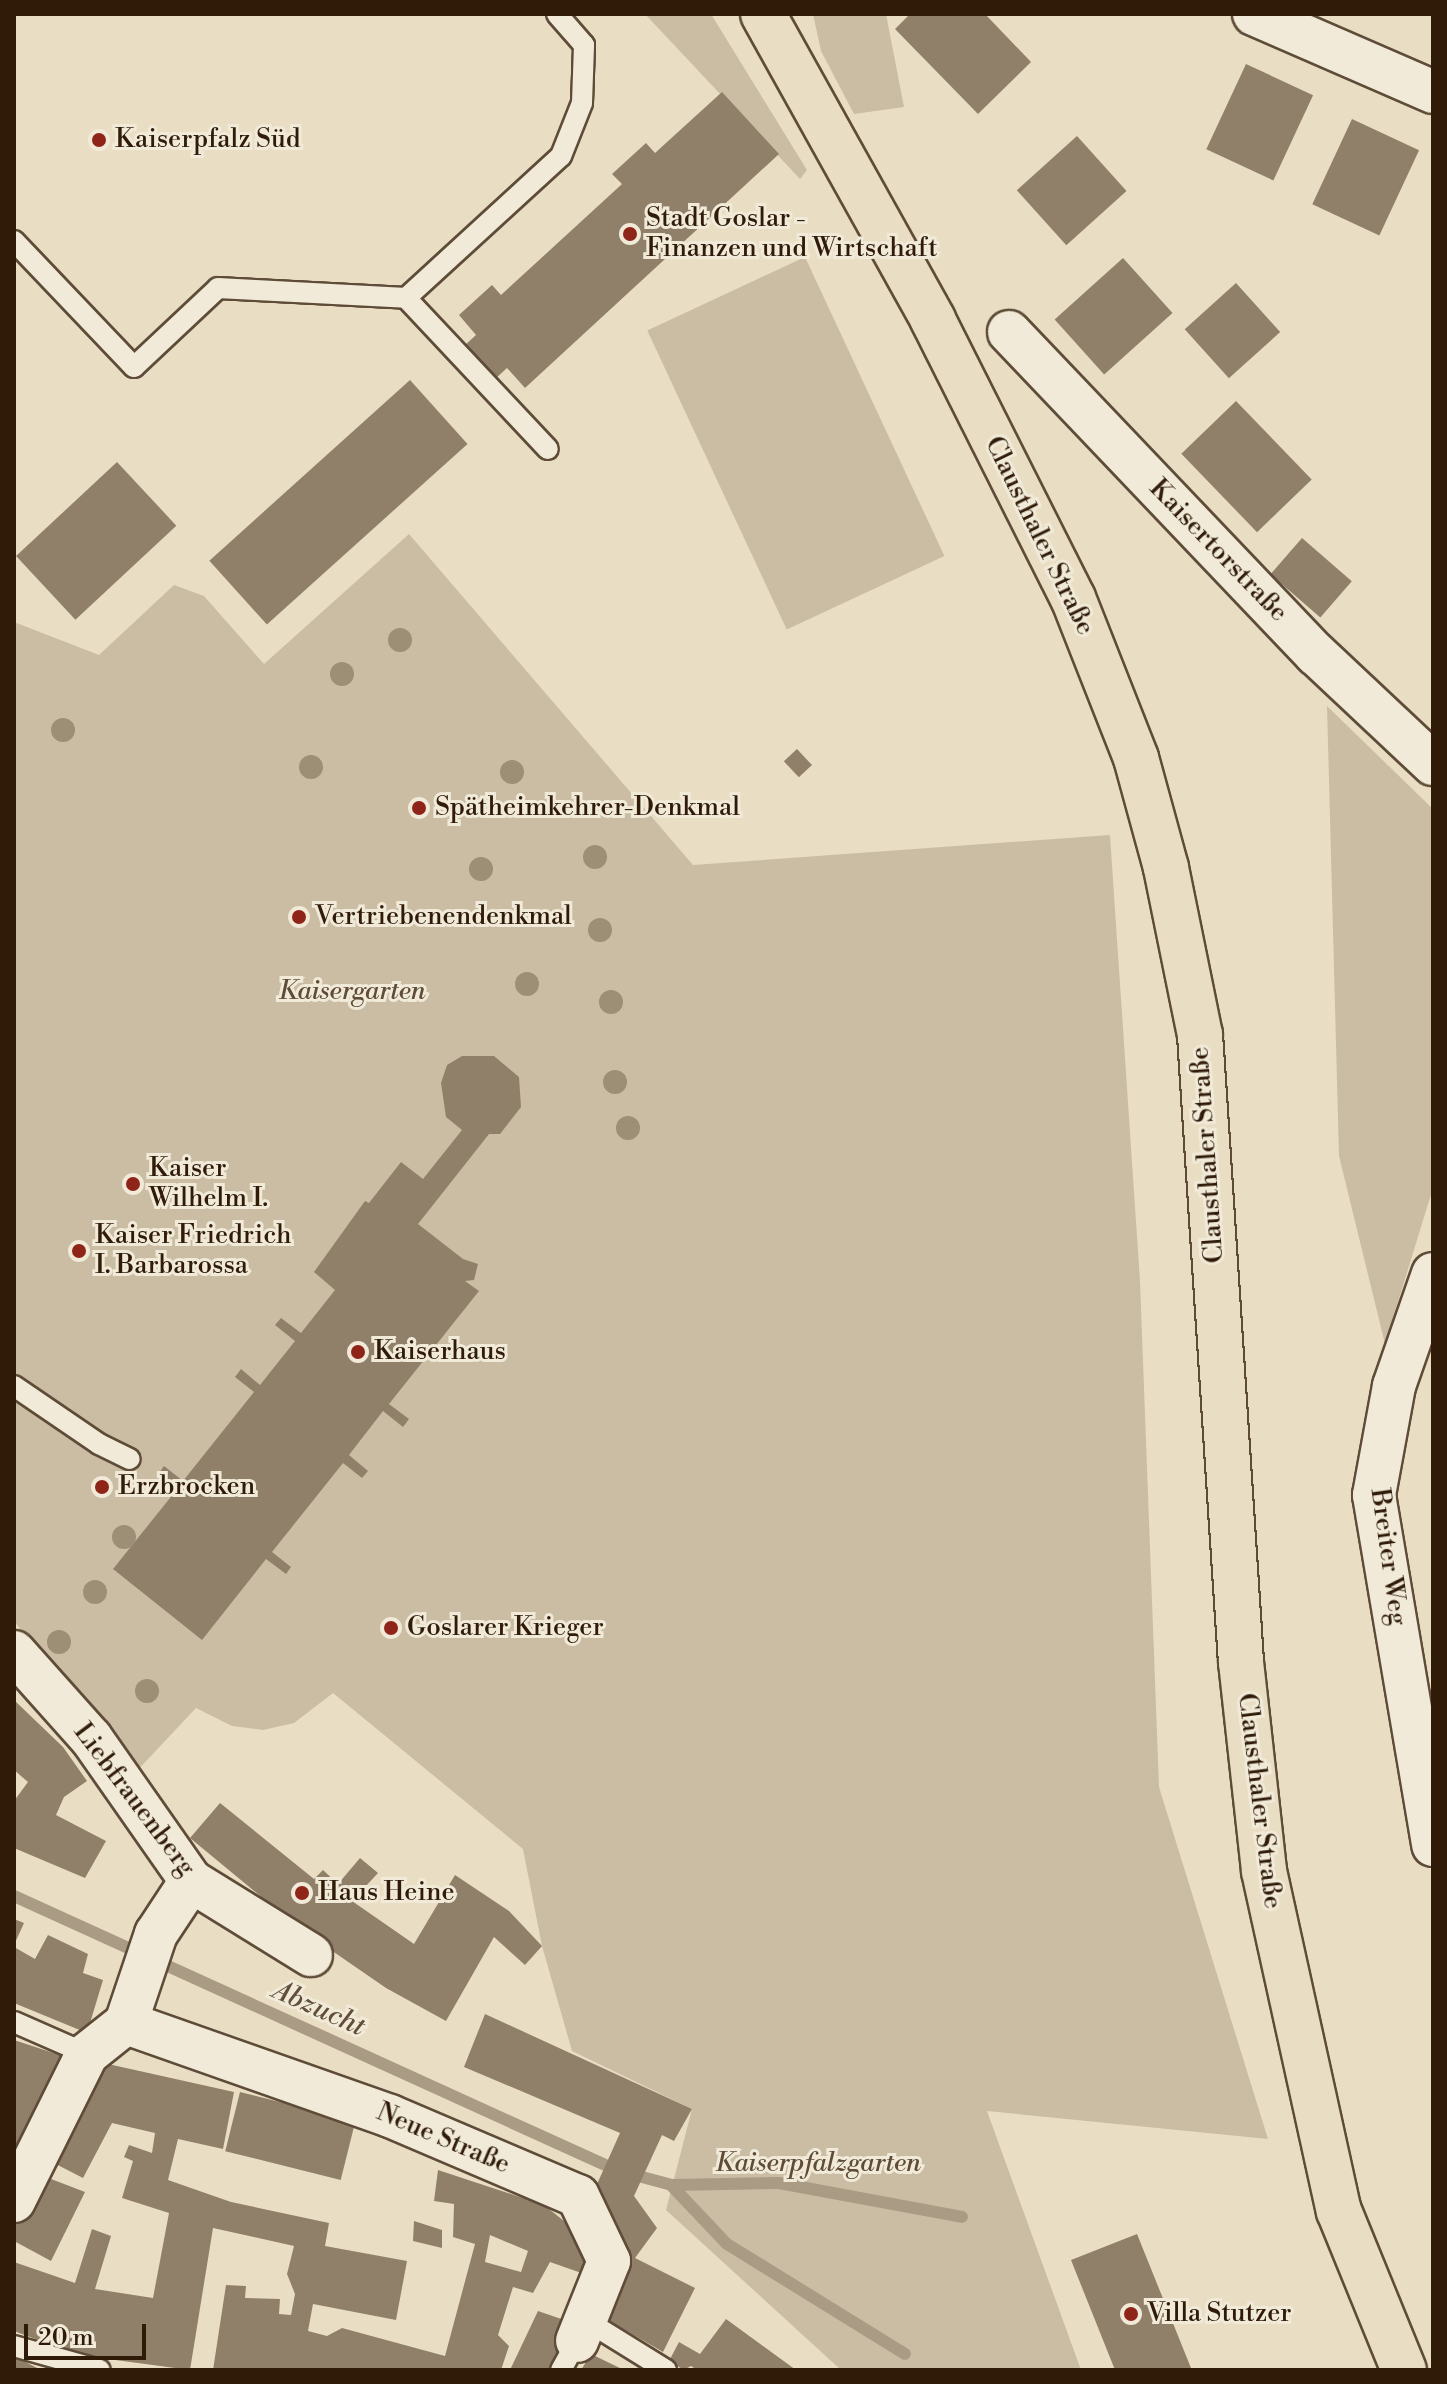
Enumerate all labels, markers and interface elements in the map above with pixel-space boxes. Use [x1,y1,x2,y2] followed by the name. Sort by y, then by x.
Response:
[115,124,301,156] place label: Kaiserpfalz Süd
[90,131,108,149] marker: Kaiserpfalz Süd
[646,203,937,264] place label: Stadt Goslar - Finanzen und Wirtschaft
[621,225,639,243] marker: Stadt Goslar - Finanzen und Wirtschaft
[977,432,1101,640] street label: Clausthaler Straße
[1142,473,1294,629] street label: Kaisertorstraße
[435,792,740,824] place label: Spätheimkehrer-Denkmal
[410,799,428,817] marker: Spätheimkehrer-Denkmal
[315,901,572,933] place label: Vertriebenendenkmal
[290,908,308,926] marker: Vertriebenendenkmal
[278,976,426,1008] park label: Kaisergarten
[1185,1046,1231,1264] street label: Clausthaler Straße
[149,1153,268,1214] place label: Kaiser Wilhelm I.
[124,1175,142,1193] marker: Kaiser Wilhelm I.
[95,1220,292,1282] place label: Kaiser Friedrich I. Barbarossa
[70,1242,88,1260] marker: Kaiser Friedrich I. Barbarossa
[374,1336,506,1368] place label: Kaiserhaus
[349,1343,367,1361] marker: Kaiserhaus
[118,1471,255,1503] place label: Erzbrocken
[93,1478,111,1496] marker: Erzbrocken
[1363,1487,1413,1627] street label: Breiter Weg
[407,1612,604,1644] place label: Goslarer Krieger
[382,1619,400,1637] marker: Goslarer Krieger
[1230,1691,1288,1911] street label: Clausthaler Straße
[66,1717,202,1883] street label: Liebfrauenberg
[318,1877,455,1909] place label: Haus Heine
[293,1884,311,1902] marker: Haus Heine
[268,1974,370,2044] water label: Abzucht
[372,2097,514,2181] street label: Neue Straße
[715,2148,921,2180] park label: Kaiserpfalzgarten
[1147,2298,1292,2330] place label: Villa Stutzer
[1122,2305,1140,2323] marker: Villa Stutzer
[28,2308,150,2358] scale bar
[38,2323,94,2353] text: 20 m

